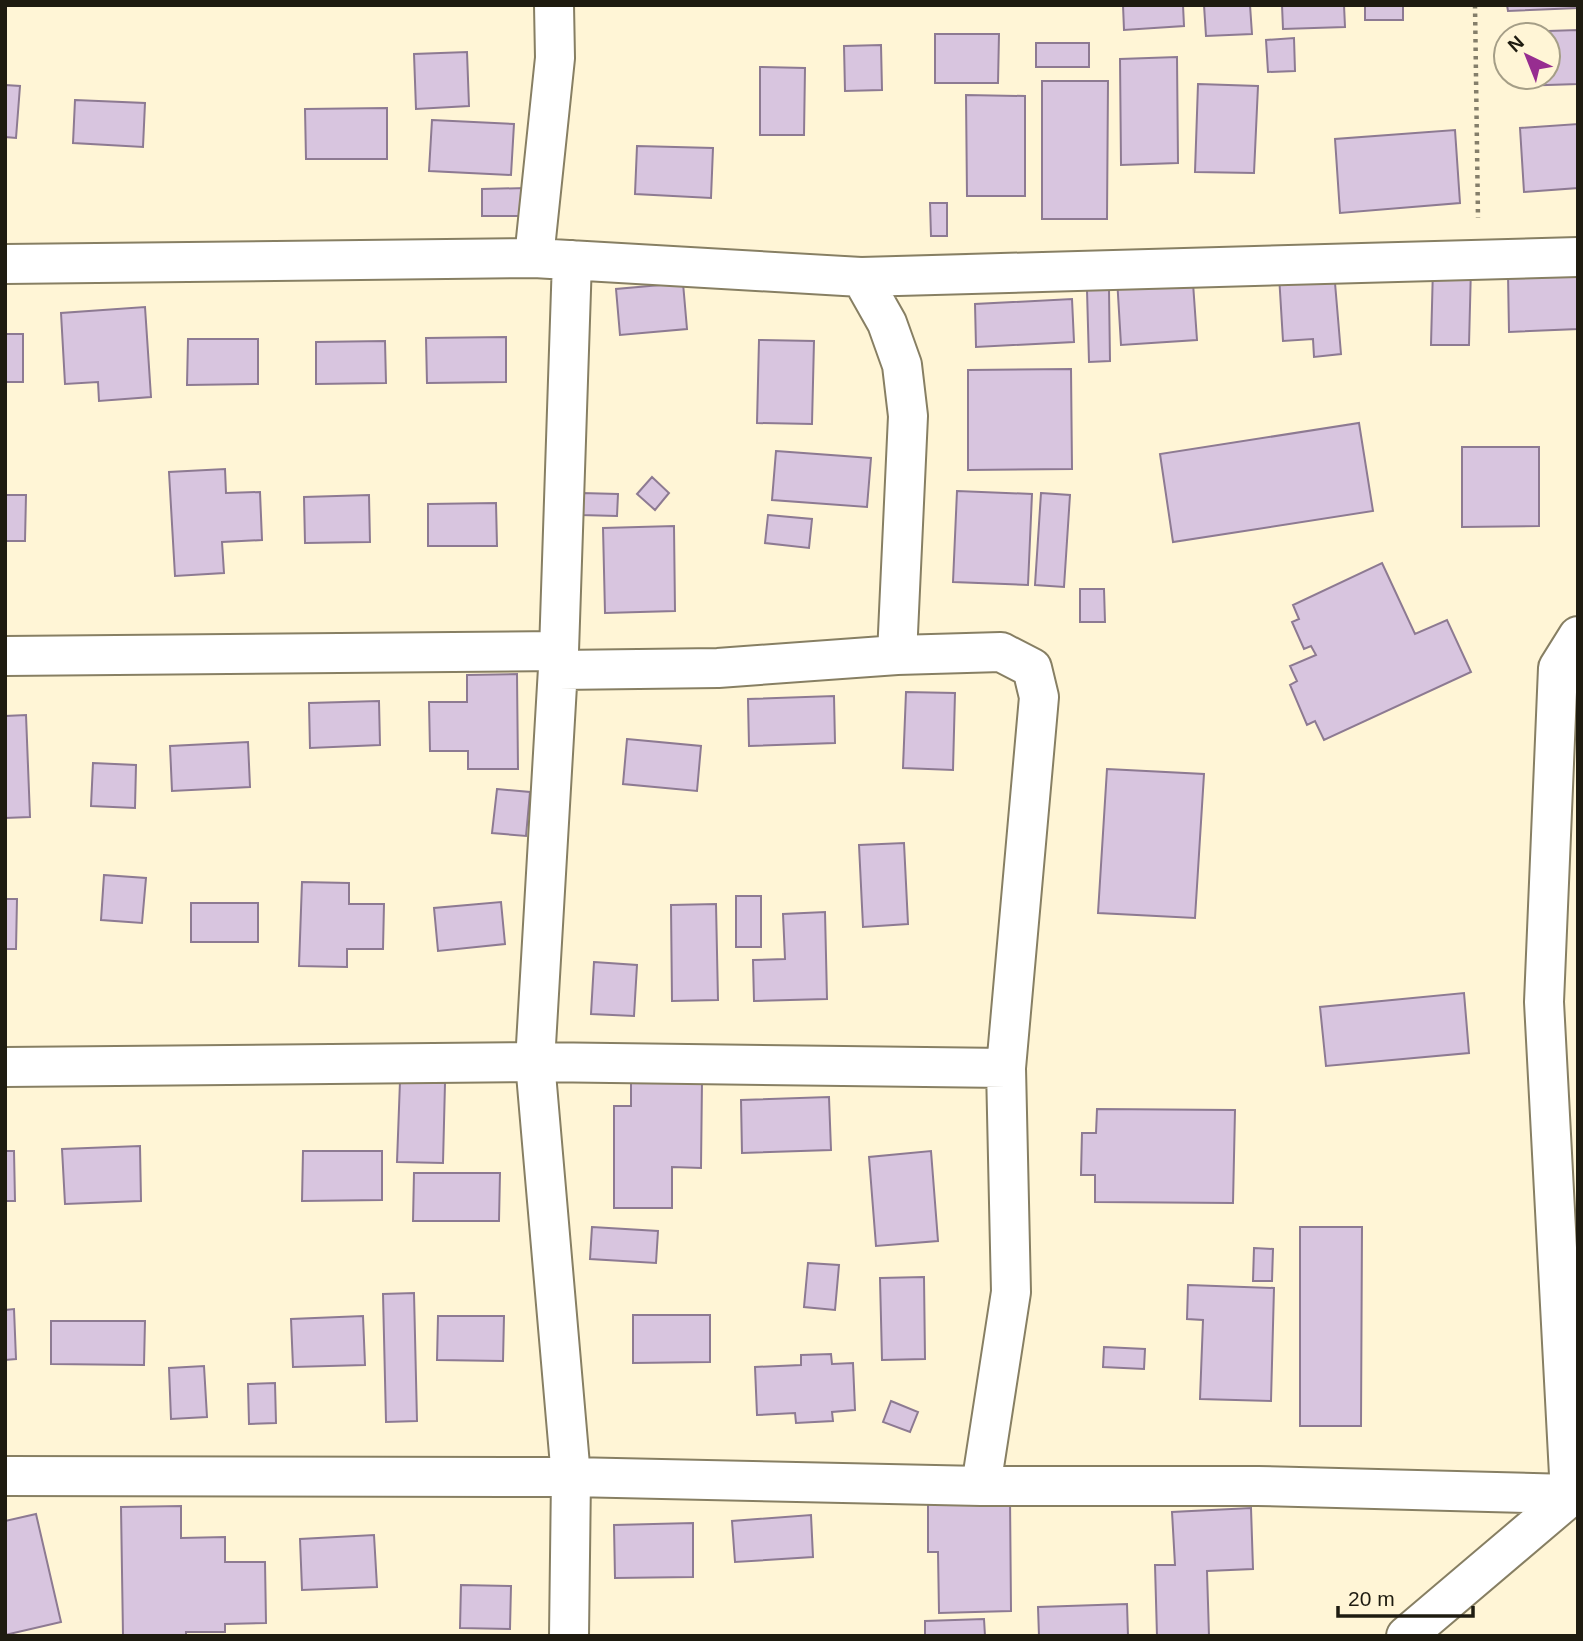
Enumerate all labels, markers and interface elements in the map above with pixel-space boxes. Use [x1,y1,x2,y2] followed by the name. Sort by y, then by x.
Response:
[1492,21,1562,91] north arrow
[1504,32,1528,56] text: N
[1338,1574,1473,1618] scale bar
[1348,1587,1395,1610] text: 20 m

